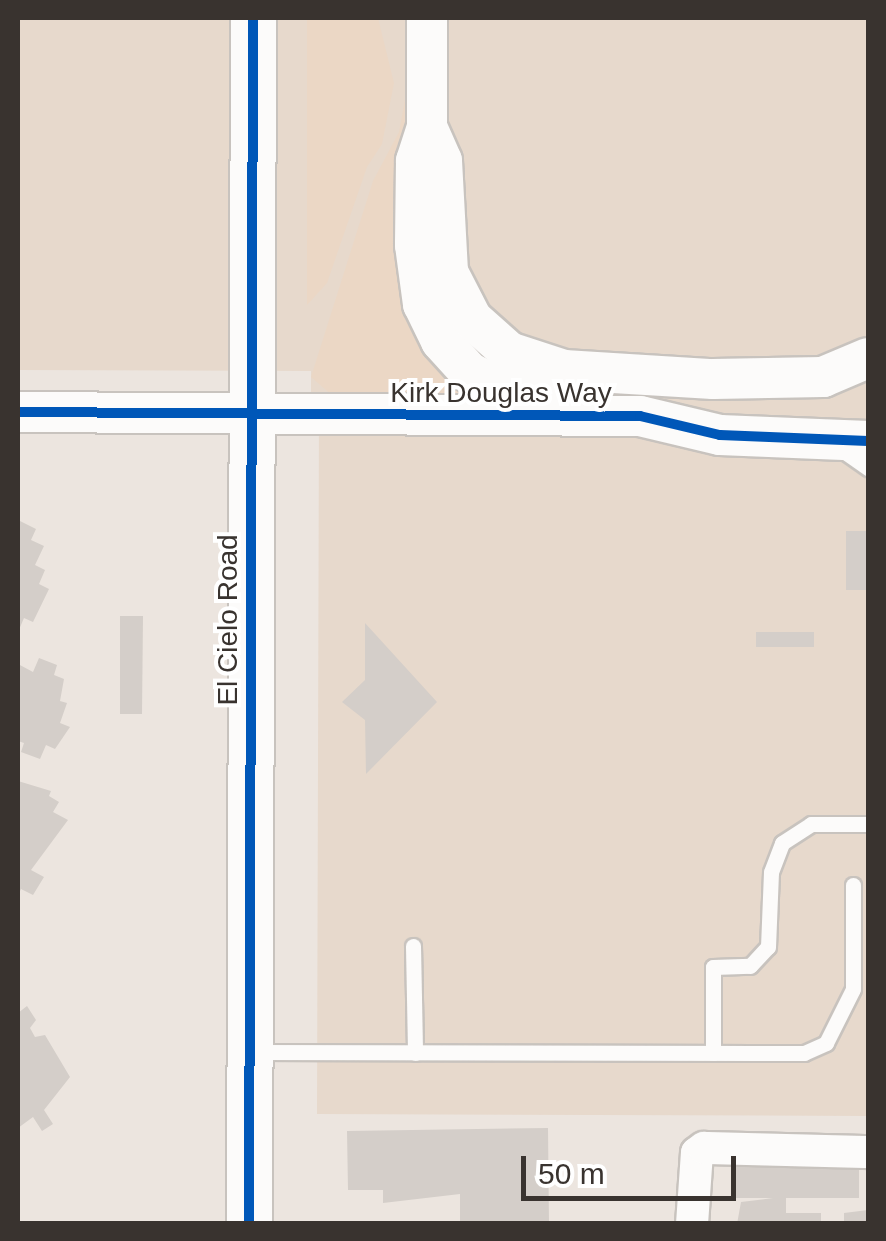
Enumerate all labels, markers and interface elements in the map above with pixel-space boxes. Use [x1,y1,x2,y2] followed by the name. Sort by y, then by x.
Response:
[390,376,612,410] street label: Kirk Douglas Way
[211,534,245,706] street label: El Cielo Road
[526,1136,741,1198] scale bar
[538,1157,605,1190] text: 50 m

